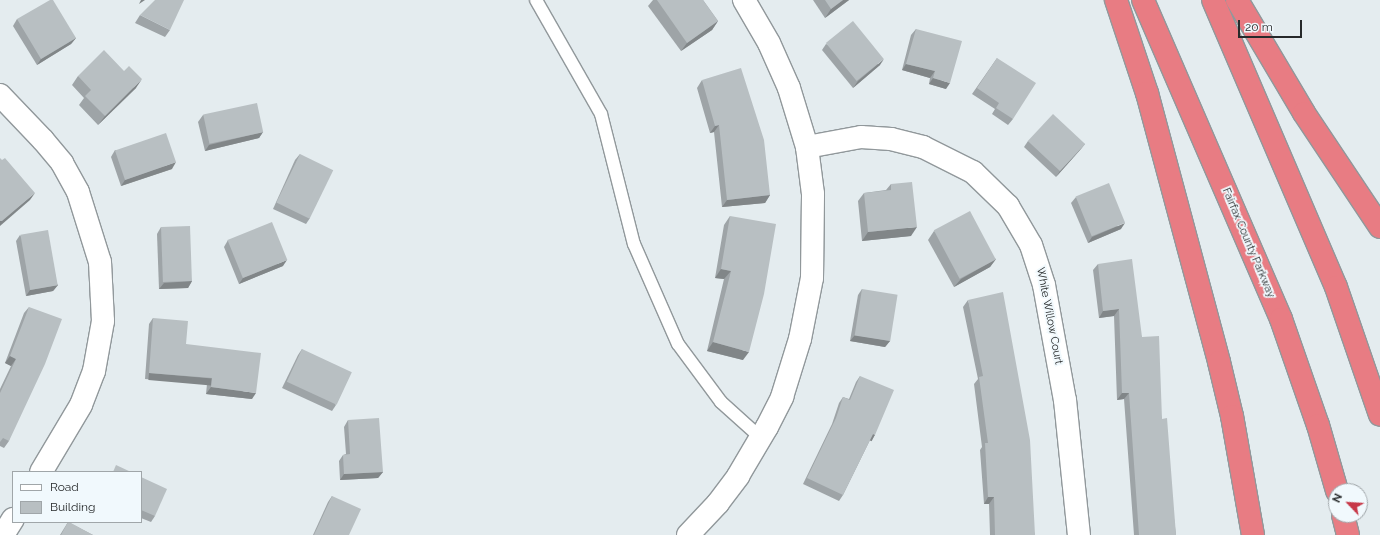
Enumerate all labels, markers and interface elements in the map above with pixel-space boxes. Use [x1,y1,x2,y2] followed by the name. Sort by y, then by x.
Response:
[1240,12,1304,38] scale bar
[1245,20,1273,34] text: 20 m
[1219,186,1277,300] street label: Fairfax County Parkway
[1033,266,1065,366] street label: White Willow Court
[12,471,142,523] legend
[50,480,79,494] text: Road
[1328,483,1368,523] north arrow
[1330,492,1345,505] text: N
[50,500,96,514] text: Building

